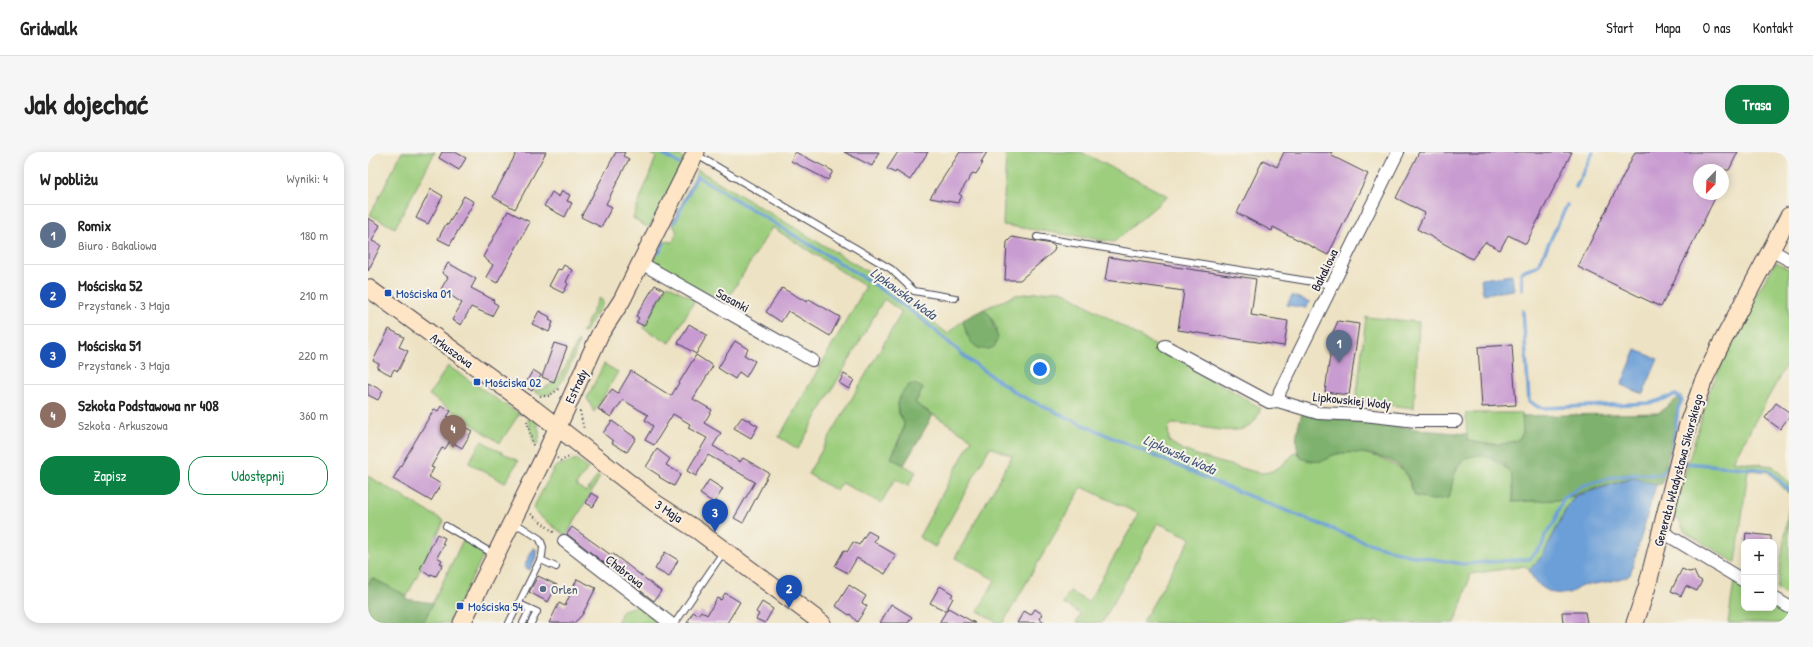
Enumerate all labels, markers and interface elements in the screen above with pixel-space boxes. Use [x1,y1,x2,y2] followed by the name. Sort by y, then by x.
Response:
[20,15,77,41] text: Gridwalk
[1606,18,1633,37] text: Start
[1655,18,1681,37] text: Mapa
[1703,18,1731,37] text: O nas
[1753,18,1793,37] text: Kontakt
[24,85,148,123] text: Jak dojechać
[1725,85,1789,124] button: Trasa
[1693,164,1729,200] north arrow
[40,167,98,190] text: W pobliżu
[287,169,328,187] text: Wyniki: 4
[78,215,111,236] text: Romix
[51,226,55,244] text: 1
[300,226,328,244] text: 180 m
[78,236,156,254] text: Biuro · Bakaliowa
[1306,246,1342,294] street label: Bakaliowa
[867,263,942,325] water label: Lipkowska Woda
[78,275,143,296] text: Mościska 52
[396,284,451,302] place label: Mościska 01
[713,284,753,316] street label: Sasanki
[50,286,56,304] text: 2
[300,286,328,304] text: 210 m
[383,288,393,298] marker: Mościska 01
[78,296,170,314] text: Przystanek · 3 Maja
[427,328,477,372] street label: Arkuszowa
[1326,330,1352,363] pin: 1
[78,335,141,356] text: Mościska 51
[50,346,56,364] text: 3
[298,346,328,364] text: 220 m
[78,356,170,374] text: Przystanek · 3 Maja
[1030,359,1050,379] your location
[560,365,592,406] street label: Estrady
[485,373,541,391] place label: Mościska 02
[472,377,482,387] marker: Mościska 02
[1312,387,1392,413] street label: Lipkowskiej Wody
[1649,392,1707,548] street label: Generała Władysława Sikorskiego
[78,395,219,416] text: Szkoła Podstawowa nr 408
[51,406,55,424] text: 4
[299,406,328,424] text: 360 m
[440,415,466,448] pin: 4
[78,416,168,434] text: Szkoła · Arkuszowa
[1140,430,1221,480] water label: Lipkowska Woda
[40,456,180,495] button: Zapisz
[188,456,328,495] button: Udostępnij
[652,495,686,527] street label: 3 Maja
[702,499,728,532] pin: 3
[1741,539,1777,611] map controls
[1741,539,1777,575] button: +
[602,550,648,592] street label: Chabrowa
[776,575,802,608] pin: 2
[1741,575,1777,611] button: −
[551,580,578,598] place label: Orlen
[538,584,548,594] marker: Orlen
[468,597,523,615] place label: Mościska 54
[455,601,465,611] marker: Mościska 54

